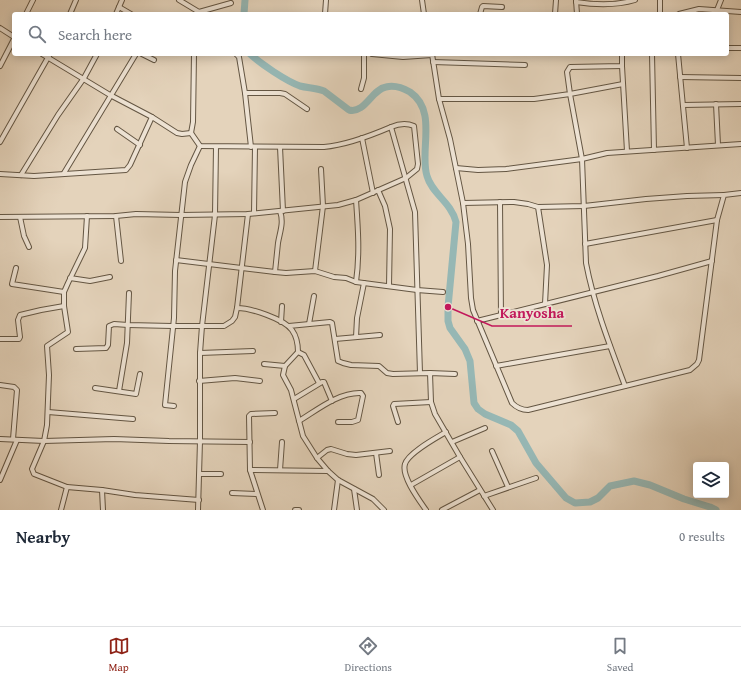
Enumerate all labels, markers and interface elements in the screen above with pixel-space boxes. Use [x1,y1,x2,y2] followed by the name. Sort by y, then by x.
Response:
[12,12,729,56] search box
[26,23,48,45] icon: search
[58,24,132,45] text: Search here
[492,299,572,326] callout: Kanyosha
[500,302,565,323] text: Kanyosha
[693,462,729,498] map controls
[693,462,729,498] button: layers
[16,524,70,549] text: Nearby
[679,527,725,546] text: 0 results
[108,635,130,675] tab: Map
[345,635,392,675] tab: Directions
[607,635,633,675] tab: Saved

